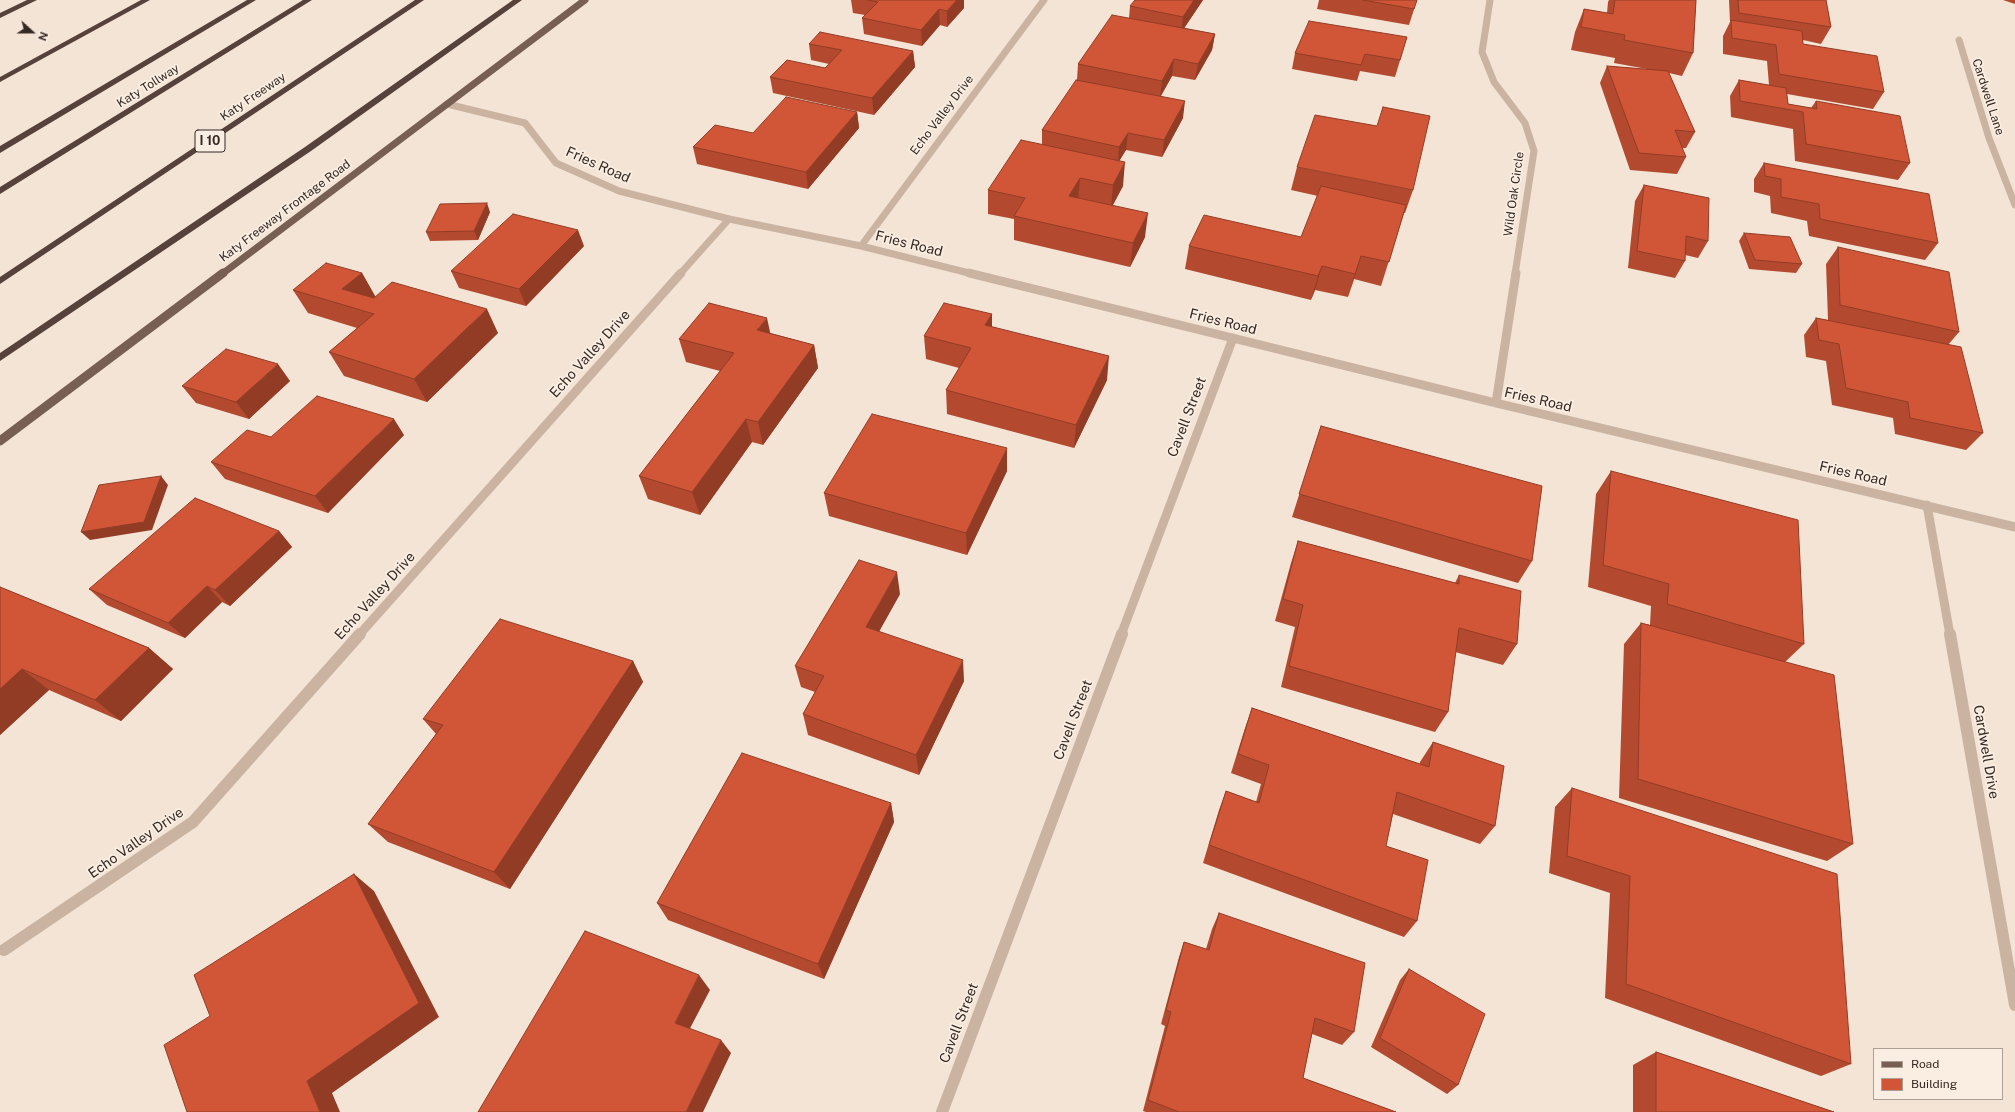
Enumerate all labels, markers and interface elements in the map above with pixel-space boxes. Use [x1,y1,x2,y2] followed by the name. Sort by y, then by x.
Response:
[12,12,52,52] north arrow
[36,30,50,42] text: N
[1969,57,2007,137] street label: Cardwell Lane
[114,61,182,111] street label: Katy Tollway
[218,70,288,124] street label: Katy Freeway
[907,72,977,158] street label: Echo Valley Drive
[195,130,225,152] road number: I 10
[563,143,633,187] street label: Fries Road
[1501,151,1527,237] street label: Wild Oak Circle
[217,157,353,265] street label: Katy Freeway Frontage Road
[874,228,944,260] street label: Fries Road
[1188,306,1258,338] street label: Fries Road
[546,307,634,401] street label: Echo Valley Drive
[1164,375,1210,459] street label: Cavell Street
[1503,384,1573,416] street label: Fries Road
[1818,458,1888,490] street label: Fries Road
[331,549,419,643] street label: Echo Valley Drive
[1050,678,1096,762] street label: Cavell Street
[1969,704,2003,800] street label: Cardwell Drive
[85,804,187,882] street label: Echo Valley Drive
[936,981,982,1065] street label: Cavell Street
[1873,1048,2003,1100] legend
[1911,1057,1939,1071] text: Road
[1911,1077,1957,1091] text: Building

